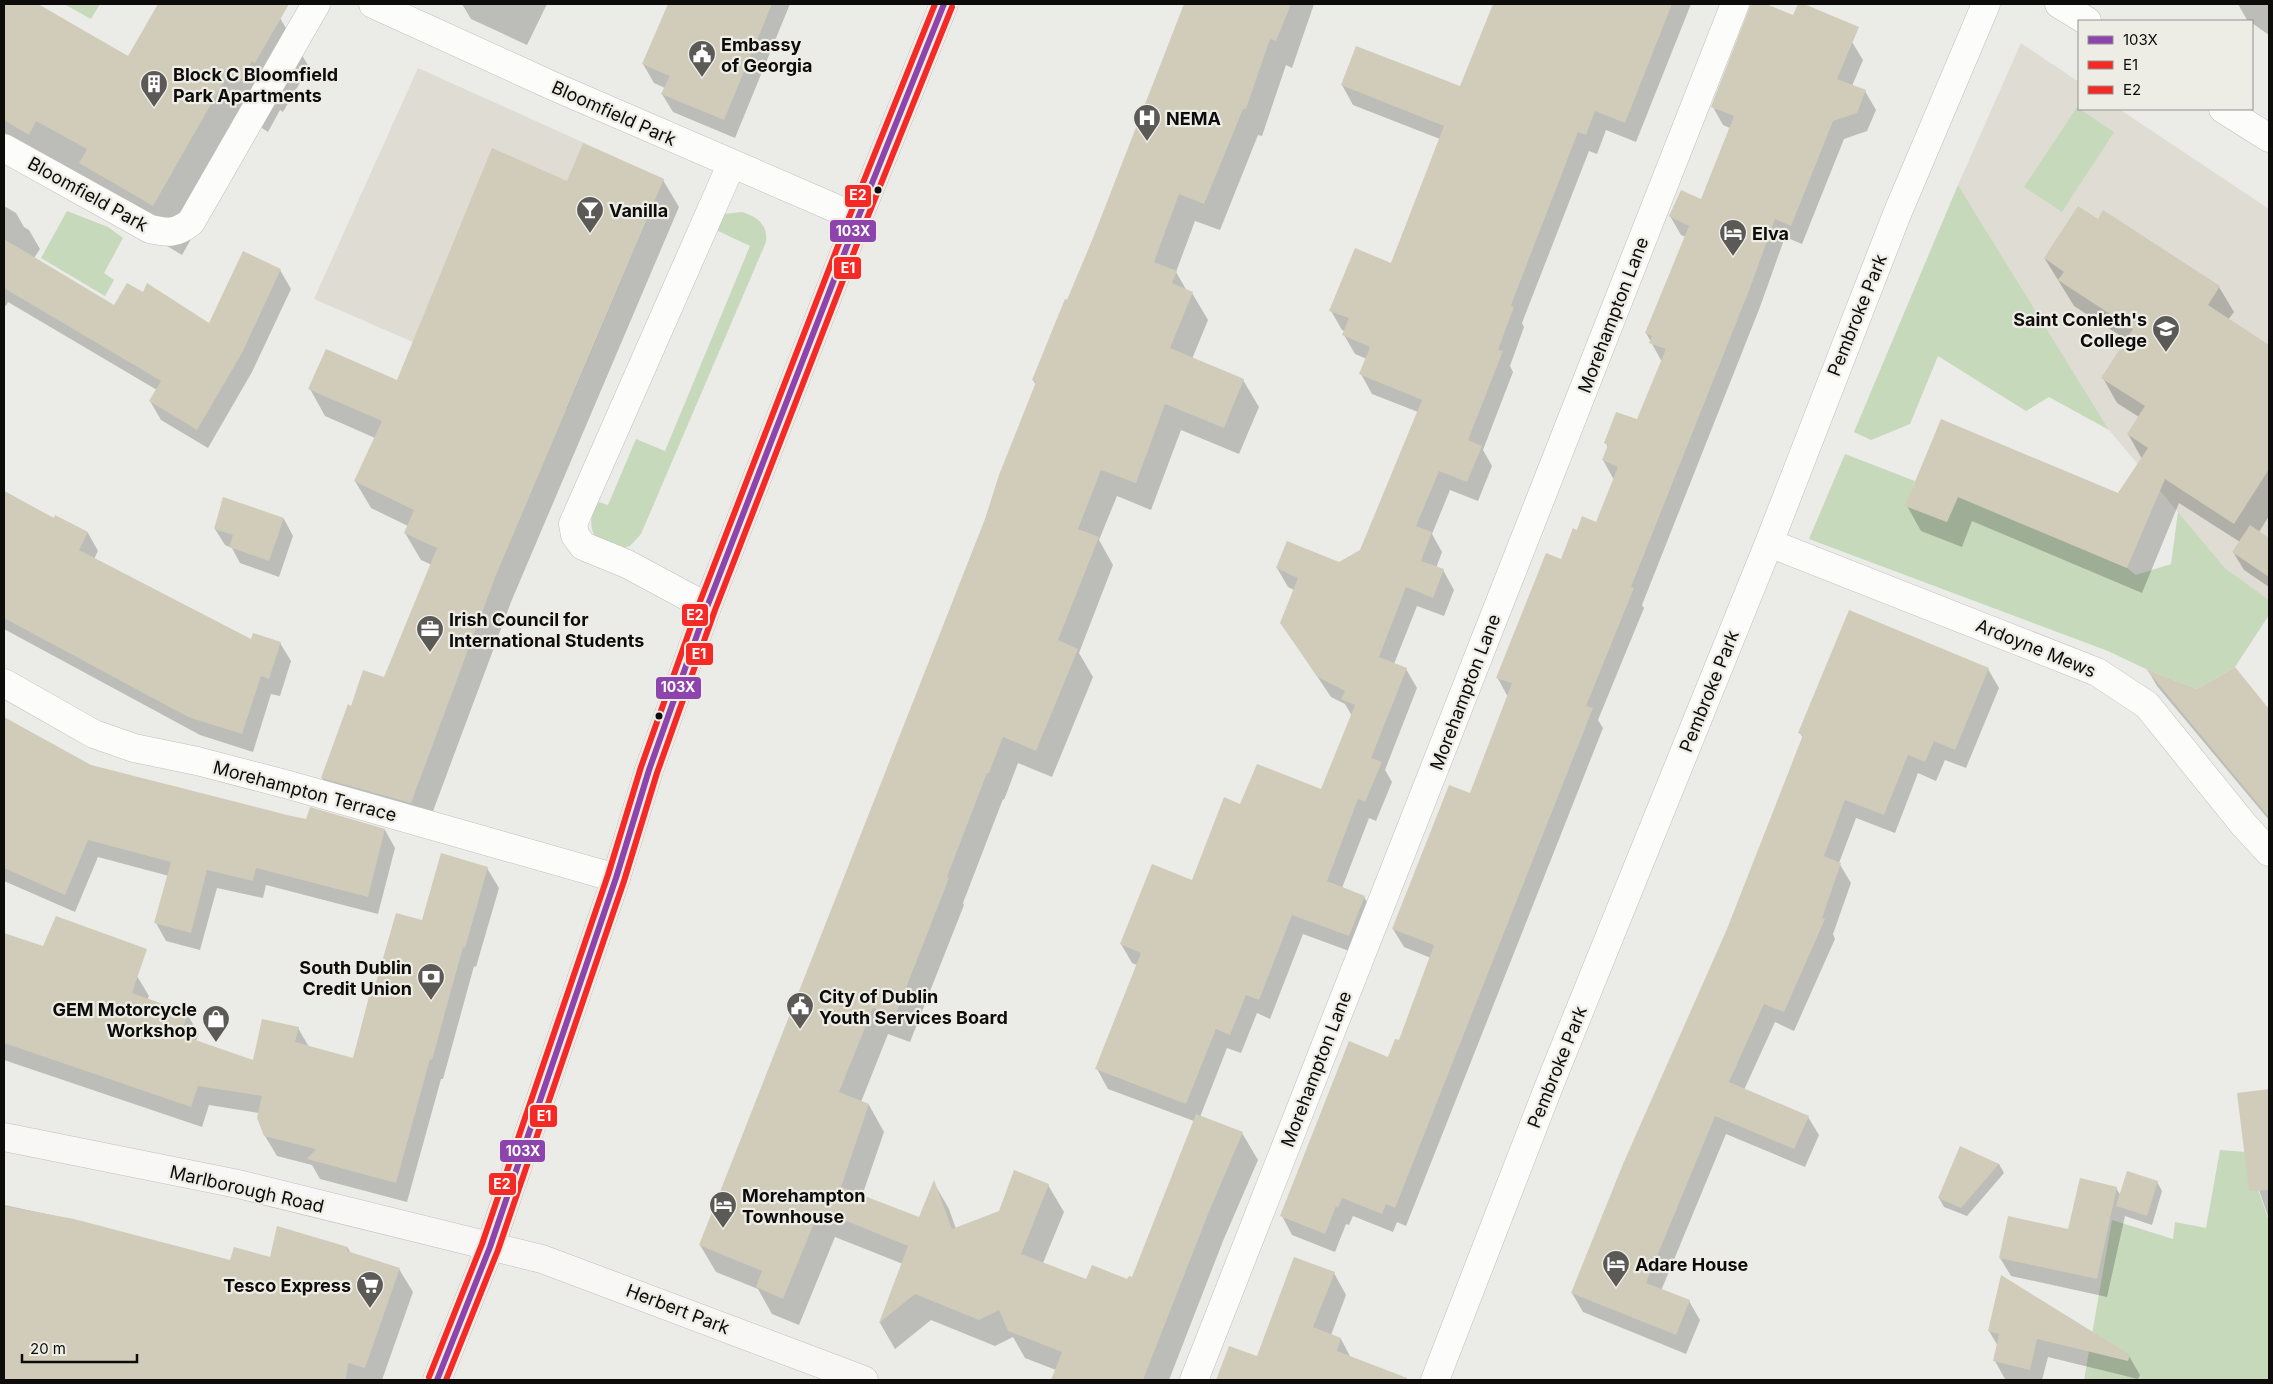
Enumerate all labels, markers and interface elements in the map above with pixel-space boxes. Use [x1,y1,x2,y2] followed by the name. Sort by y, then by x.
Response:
[2078,20,2253,110] legend
[2123,30,2158,49] text: 103X
[721,34,812,76] place label: Embassy of Georgia
[687,39,717,78] public building icon: Embassy of Georgia
[2123,55,2138,74] text: E1
[173,64,338,106] place label: Block C Bloomfield Park Apartments
[139,69,169,108] building icon: Block C Bloomfield Park Apartments
[549,76,680,150] street label: Bloomfield Park
[2123,80,2141,99] text: E2
[1132,103,1162,142] hospital icon: NEMA
[1166,108,1221,129] place label: NEMA
[24,152,152,236] street label: Bloomfield Park
[844,184,872,208] line badge: E2
[873,185,883,195] unlabelled marker
[849,186,867,203] text: E2
[575,195,605,234] bar icon: Vanilla
[609,200,668,221] place label: Vanilla
[1718,218,1748,257] hotel icon: Elva
[829,219,877,243] line badge: 103X
[836,222,870,239] text: 103X
[1752,223,1789,244] place label: Elva
[1574,234,1652,396] street label: Morehampton Lane
[1823,251,1891,379] street label: Pembroke Park
[833,256,862,280] line badge: E1
[841,259,855,276] text: E1
[2013,309,2147,351] place label: Saint Conleth's College
[2151,314,2181,353] school or university icon: Saint Conleth's College
[681,603,709,627] line badge: E2
[686,606,704,623] text: E2
[449,609,644,651] place label: Irish Council for International Students
[1426,611,1504,773] street label: Morehampton Lane
[415,614,445,653] office icon: Irish Council for International Students
[1973,614,2099,682] street label: Ardoyne Mews
[1675,627,1743,755] street label: Pembroke Park
[685,642,714,666] line badge: E1
[692,645,706,662] text: E1
[655,676,702,700] line badge: 103X
[661,678,695,695] text: 103X
[654,711,664,721] unlabelled marker
[211,756,399,826] street label: Morehampton Terrace
[299,957,412,999] place label: South Dublin Credit Union
[416,962,446,1001] bank icon: South Dublin Credit Union
[819,986,1008,1028] place label: City of Dublin Youth Services Board
[1277,988,1355,1150] street label: Morehampton Lane
[785,991,815,1030] public building icon: City of Dublin Youth Services Board
[52,999,197,1041] place label: GEM Motorcycle Workshop
[1523,1003,1591,1131] street label: Pembroke Park
[201,1004,231,1043] shop icon: GEM Motorcycle Workshop
[529,1104,558,1128] line badge: E1
[537,1107,551,1124] text: E1
[499,1139,546,1163] line badge: 103X
[506,1142,540,1159] text: 103X
[168,1161,326,1217] street label: Marlborough Road
[488,1172,517,1196] line badge: E2
[493,1175,511,1192] text: E2
[742,1185,866,1227] place label: Morehampton Townhouse
[708,1190,738,1229] hotel icon: Morehampton Townhouse
[1601,1249,1631,1288] hotel icon: Adare House
[1635,1254,1748,1275] place label: Adare House
[355,1270,385,1309] supermarket icon: Tesco Express
[223,1275,351,1296] place label: Tesco Express
[623,1280,733,1338] street label: Herbert Park
[22,1332,138,1364] scale bar
[30,1339,66,1358] text: 20 m

